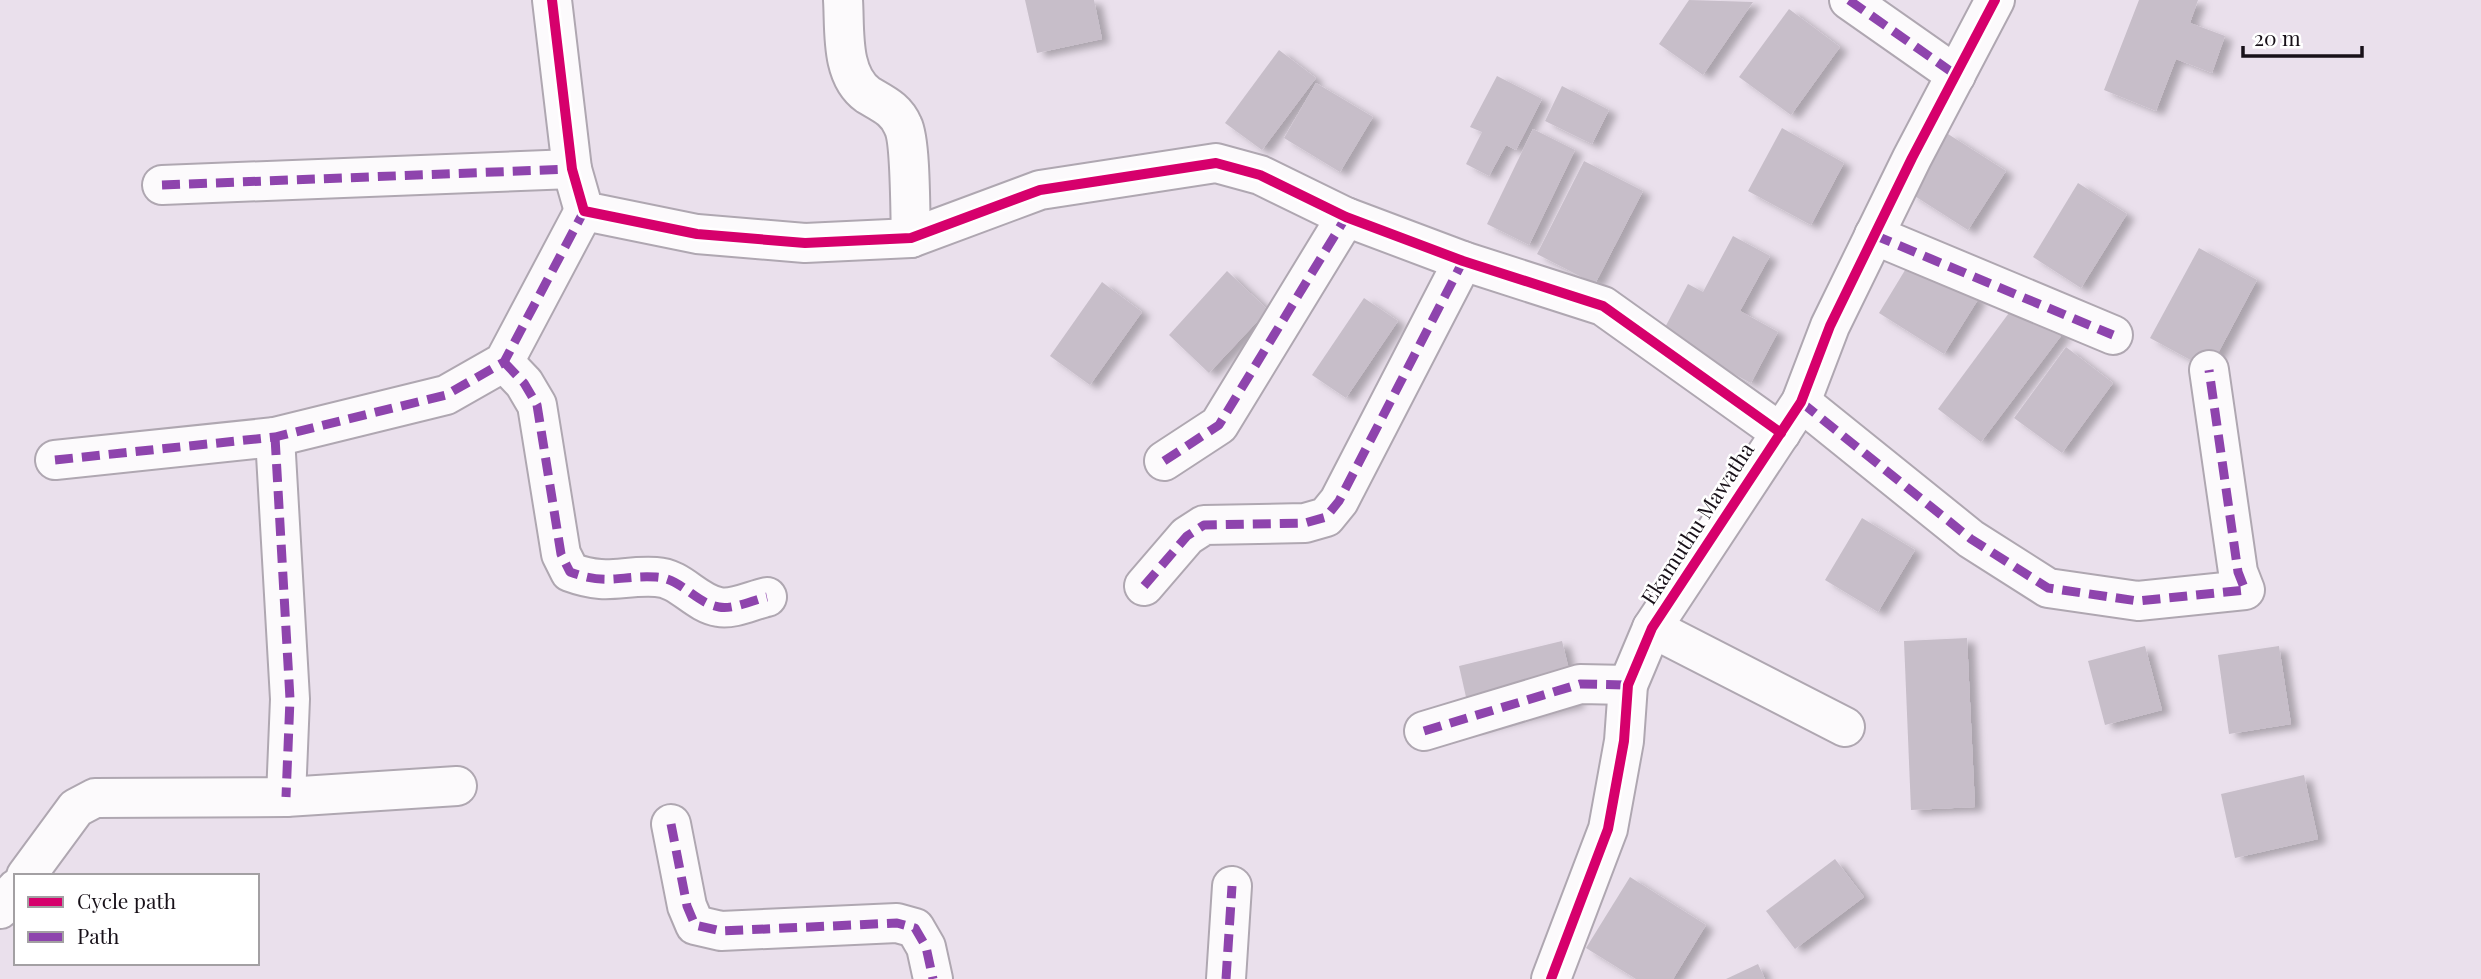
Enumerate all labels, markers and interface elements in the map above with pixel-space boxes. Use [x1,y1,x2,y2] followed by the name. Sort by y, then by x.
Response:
[2243,14,2362,58] scale bar
[2254,23,2301,51] text: 20 m
[1633,436,1760,609] street label: Ekamuthu Mawatha
[14,874,259,965] legend
[77,886,177,914] text: Cycle path
[77,921,120,949] text: Path

